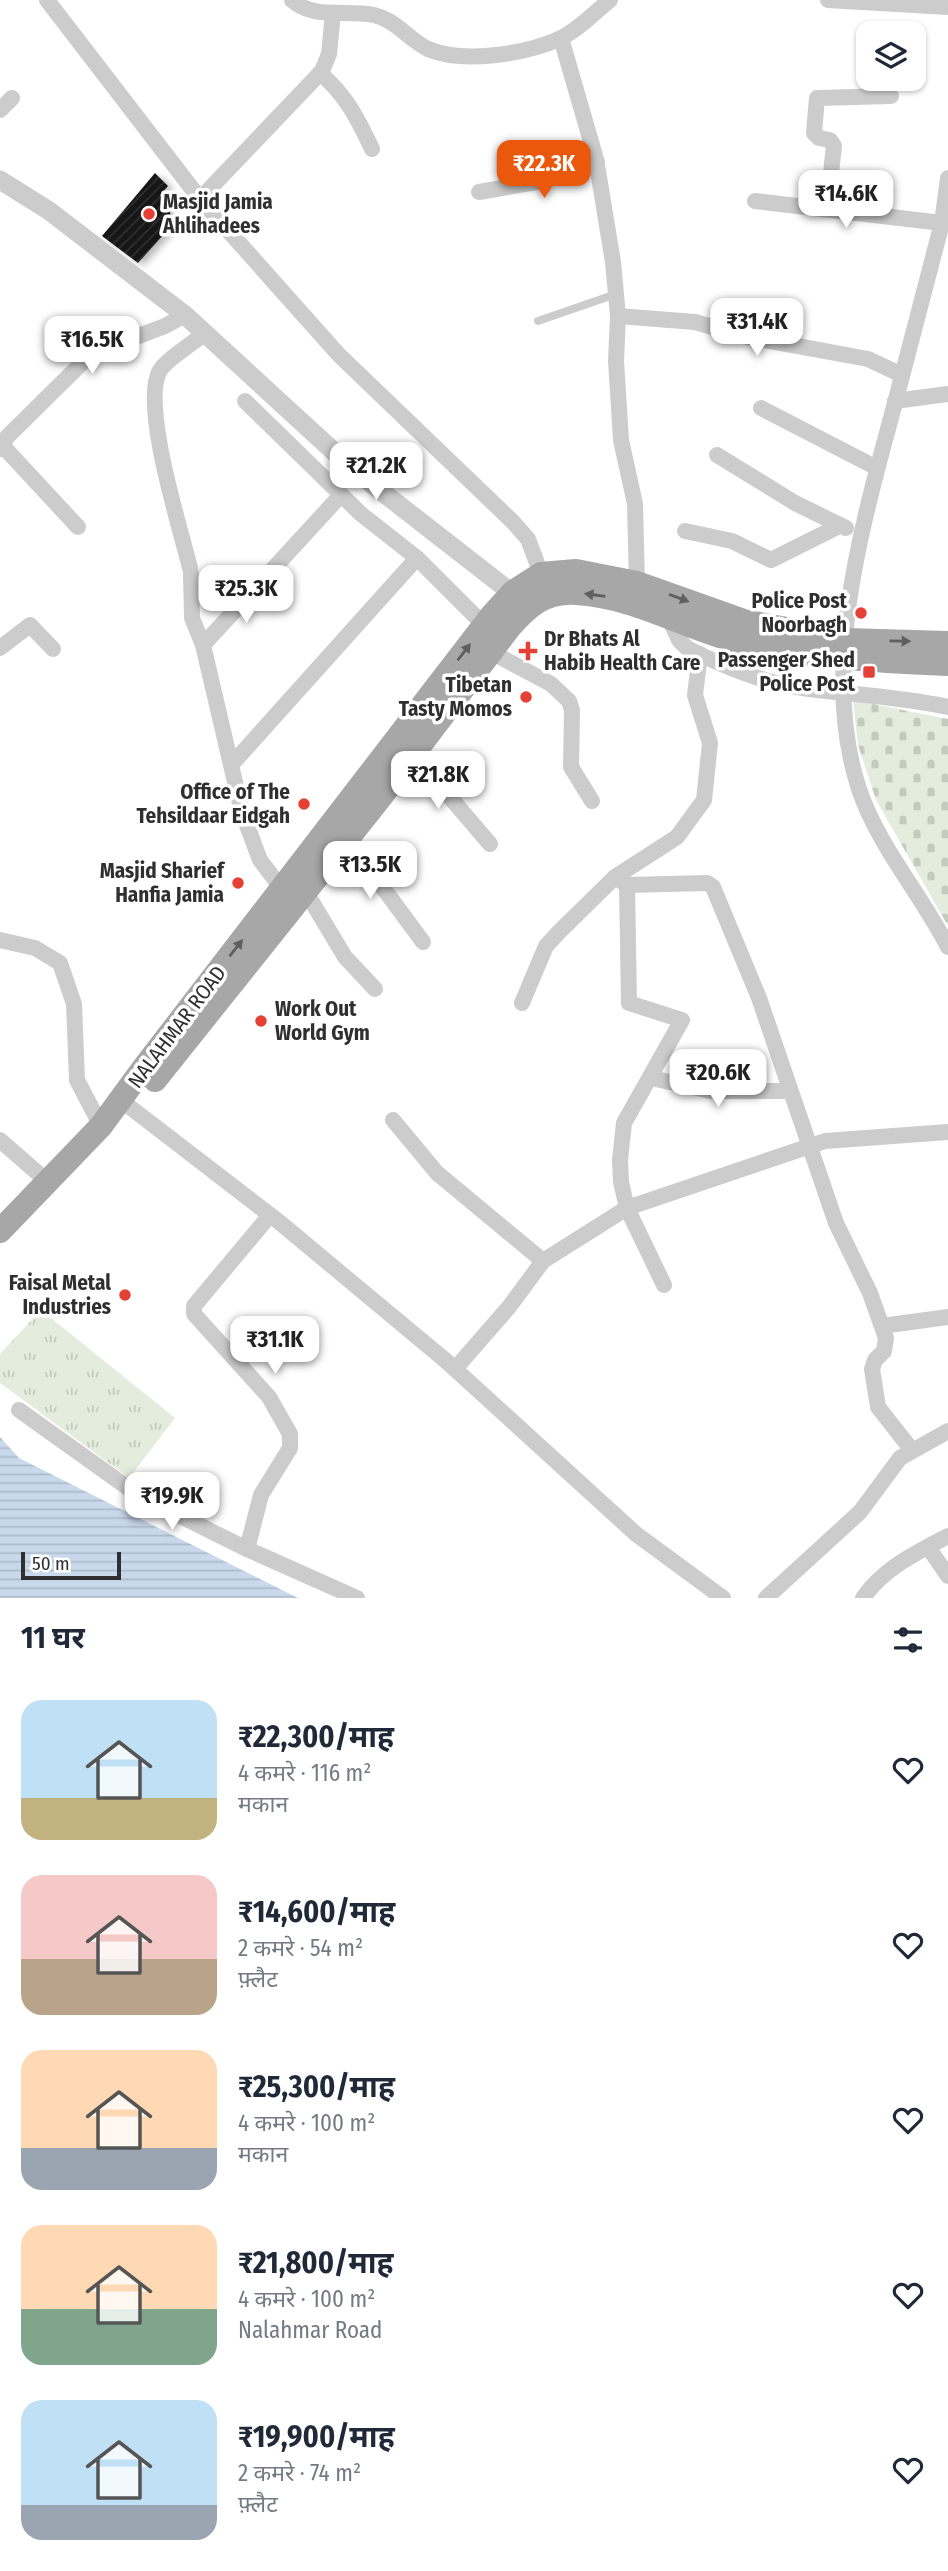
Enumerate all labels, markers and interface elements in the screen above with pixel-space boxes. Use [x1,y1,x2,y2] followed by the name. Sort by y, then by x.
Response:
[856,21,926,91] map controls
[856,21,926,91] button: layers
[487,140,601,200] pin: ₹22.3K
[513,149,575,177] text: ₹22.3K
[789,170,903,230] pin: ₹14.6K
[814,179,878,207] text: ₹14.6K
[162,189,273,239] place label: Masjid Jamia Ahlihadees
[141,206,157,222] marker: Masjid Jamia Ahlihadees
[700,298,814,358] pin: ₹31.4K
[726,307,788,335] text: ₹31.4K
[35,316,149,376] pin: ₹16.5K
[60,325,124,353] text: ₹16.5K
[319,442,433,502] pin: ₹21.2K
[346,451,406,479] text: ₹21.2K
[189,566,303,625] pin: ₹25.3K
[214,574,278,602] text: ₹25.3K
[751,588,848,638] place label: Police Post Noorbagh
[584,590,606,601] one-way arrow
[668,593,689,604] one-way arrow
[853,605,869,621] marker: Police Post Noorbagh
[544,626,701,676] place label: Dr Bhats Al Habib Health Care
[890,636,912,647] one-way arrow
[518,641,538,661] marker: Dr Bhats Al Habib Health Care
[457,643,471,661] one-way arrow
[718,647,856,697] place label: Passenger Shed Police Post
[861,664,877,680] marker: Passenger Shed Police Post
[399,672,512,722] place label: Tibetan Tasty Momos
[518,689,534,705] marker: Tibetan Tasty Momos
[381,752,495,811] pin: ₹21.8K
[407,760,469,788] text: ₹21.8K
[136,779,290,829] place label: Office of The Tehsildaar Eidgah
[296,796,312,812] marker: Office of The Tehsildaar Eidgah
[313,842,427,901] pin: ₹13.5K
[339,850,401,878] text: ₹13.5K
[100,858,226,908] place label: Masjid Sharief Hanfia Jamia
[230,875,246,891] marker: Masjid Sharief Hanfia Jamia
[228,940,243,958] one-way arrow
[122,961,232,1093] street label: NALAHMAR ROAD
[275,996,370,1046] place label: Work Out World Gym
[253,1013,269,1029] marker: Work Out World Gym
[661,1050,775,1109] pin: ₹20.6K
[686,1058,750,1086] text: ₹20.6K
[9,1270,111,1320] place label: Faisal Metal Industries
[117,1287,133,1303] marker: Faisal Metal Industries
[218,1316,332,1376] pin: ₹31.1K
[246,1325,304,1353] text: ₹31.1K
[115,1472,229,1532] pin: ₹19.9K
[141,1481,203,1509] text: ₹19.9K
[21,1549,121,1581] scale bar
[32,1552,70,1575] text: 50 m
[21,1620,85,1656] text: 11 घर
[889,1621,927,1659] icon: filters
[238,1719,394,1755] text: ₹22,300/माह
[77,1728,161,1812] icon: home
[889,1751,927,1789] icon: heart
[238,1759,371,1787] text: 4 कमरे · 116 m²
[238,1790,288,1818] text: मकान
[238,1894,395,1930] text: ₹14,600/माह
[77,1903,161,1987] icon: home
[889,1926,927,1964] icon: heart
[238,1934,363,1962] text: 2 कमरे · 54 m²
[238,1965,278,1993] text: फ़्लैट
[238,2069,395,2105] text: ₹25,300/माह
[77,2078,161,2162] icon: home
[889,2101,927,2139] icon: heart
[238,2109,375,2137] text: 4 कमरे · 100 m²
[238,2140,288,2168] text: मकान
[238,2245,394,2281] text: ₹21,800/माह
[77,2253,161,2337] icon: home
[889,2276,927,2314] icon: heart
[238,2285,375,2313] text: 4 कमरे · 100 m²
[238,2316,382,2344] text: Nalahmar Road
[238,2419,395,2455] text: ₹19,900/माह
[77,2428,161,2512] icon: home
[889,2451,927,2489] icon: heart
[238,2459,361,2487] text: 2 कमरे · 74 m²
[238,2490,278,2518] text: फ़्लैट

